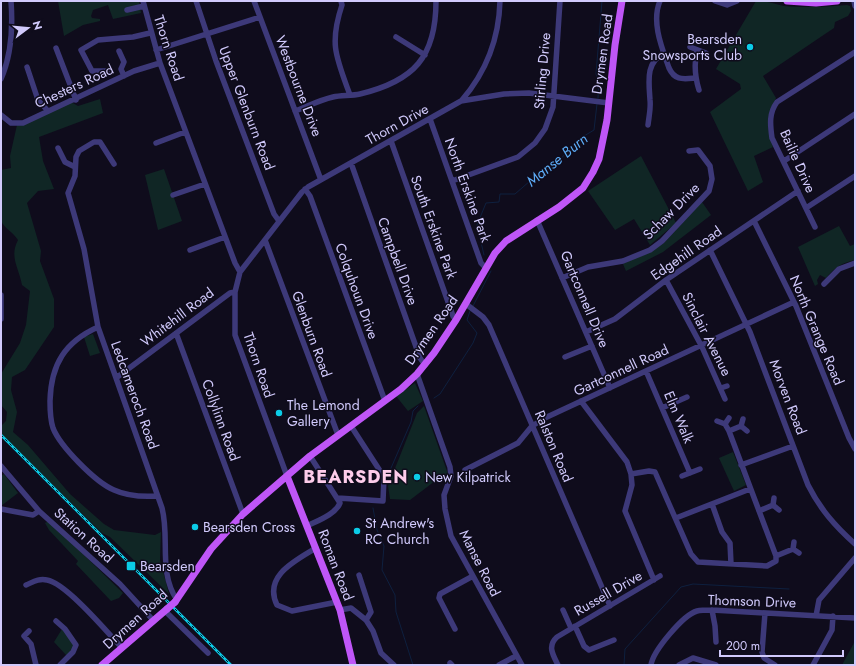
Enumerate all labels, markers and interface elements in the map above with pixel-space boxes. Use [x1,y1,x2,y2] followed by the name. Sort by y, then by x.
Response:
[8,8,48,48] north arrow
[149,13,189,83] street label: Thorn Road
[586,13,618,95] street label: Drymen Road
[29,19,47,32] text: N
[643,29,742,65] place label: Bearsden Snowsports Club
[529,32,555,110] street label: Stirling Drive
[271,33,327,139] street label: Westbourne Drive
[745,42,755,52] marker: Bearsden Snowsports Club
[214,43,280,173] street label: Upper Glenburn Road
[31,59,117,113] street label: Chesters Road
[362,99,432,149] street label: Thorn Drive
[775,126,821,196] street label: Bailie Drive
[521,128,593,192] water label: Manse Burn
[440,135,496,246] street label: North Erskine Park
[406,172,462,283] street label: South Erskine Park
[638,178,704,244] street label: Schaw Drive
[373,214,423,308] street label: Campbell Drive
[646,221,726,285] street label: Edgehill Road
[330,240,384,342] street label: Colquhoun Drive
[556,247,614,351] street label: Gartconnell Drive
[785,272,849,388] street label: North Grange Road
[136,283,218,351] street label: Whitehill Road
[287,288,337,380] street label: Glenburn Road
[677,289,737,379] street label: Sinclair Avenue
[400,291,462,369] street label: Drymen Road
[238,330,280,400] street label: Thorn Road
[106,338,164,452] street label: Ledcameroch Road
[570,339,672,401] street label: Gartconnell Road
[764,356,812,438] street label: Morven Road
[197,376,245,464] street label: Collylinn Road
[659,388,699,447] street label: Elm Walk
[287,395,360,431] place label: The Lemond Gallery
[530,407,578,485] street label: Ralston Road
[274,408,284,418] marker: The Lemond Gallery
[303,464,409,490] district label: BEARSDEN
[425,467,512,487] place label: New Kilpatrick
[412,472,422,482] marker: New Kilpatrick
[50,503,118,567] street label: Station Road
[365,513,435,549] place label: St Andrew's RC Church
[203,517,295,537] place label: Bearsden Cross
[190,522,200,532] marker: Bearsden Cross
[313,526,359,604] street label: Roman Road
[352,526,362,536] marker: St Andrew's RC Church
[455,526,505,600] street label: Manse Road
[140,556,195,576] place label: Bearsden
[125,560,137,572] marker: Bearsden
[570,565,646,621] street label: Russell Drive
[98,585,172,653] street label: Drymen Road
[707,589,797,613] street label: Thomson Drive
[720,632,843,658] scale bar
[726,637,760,655] text: 200 m

